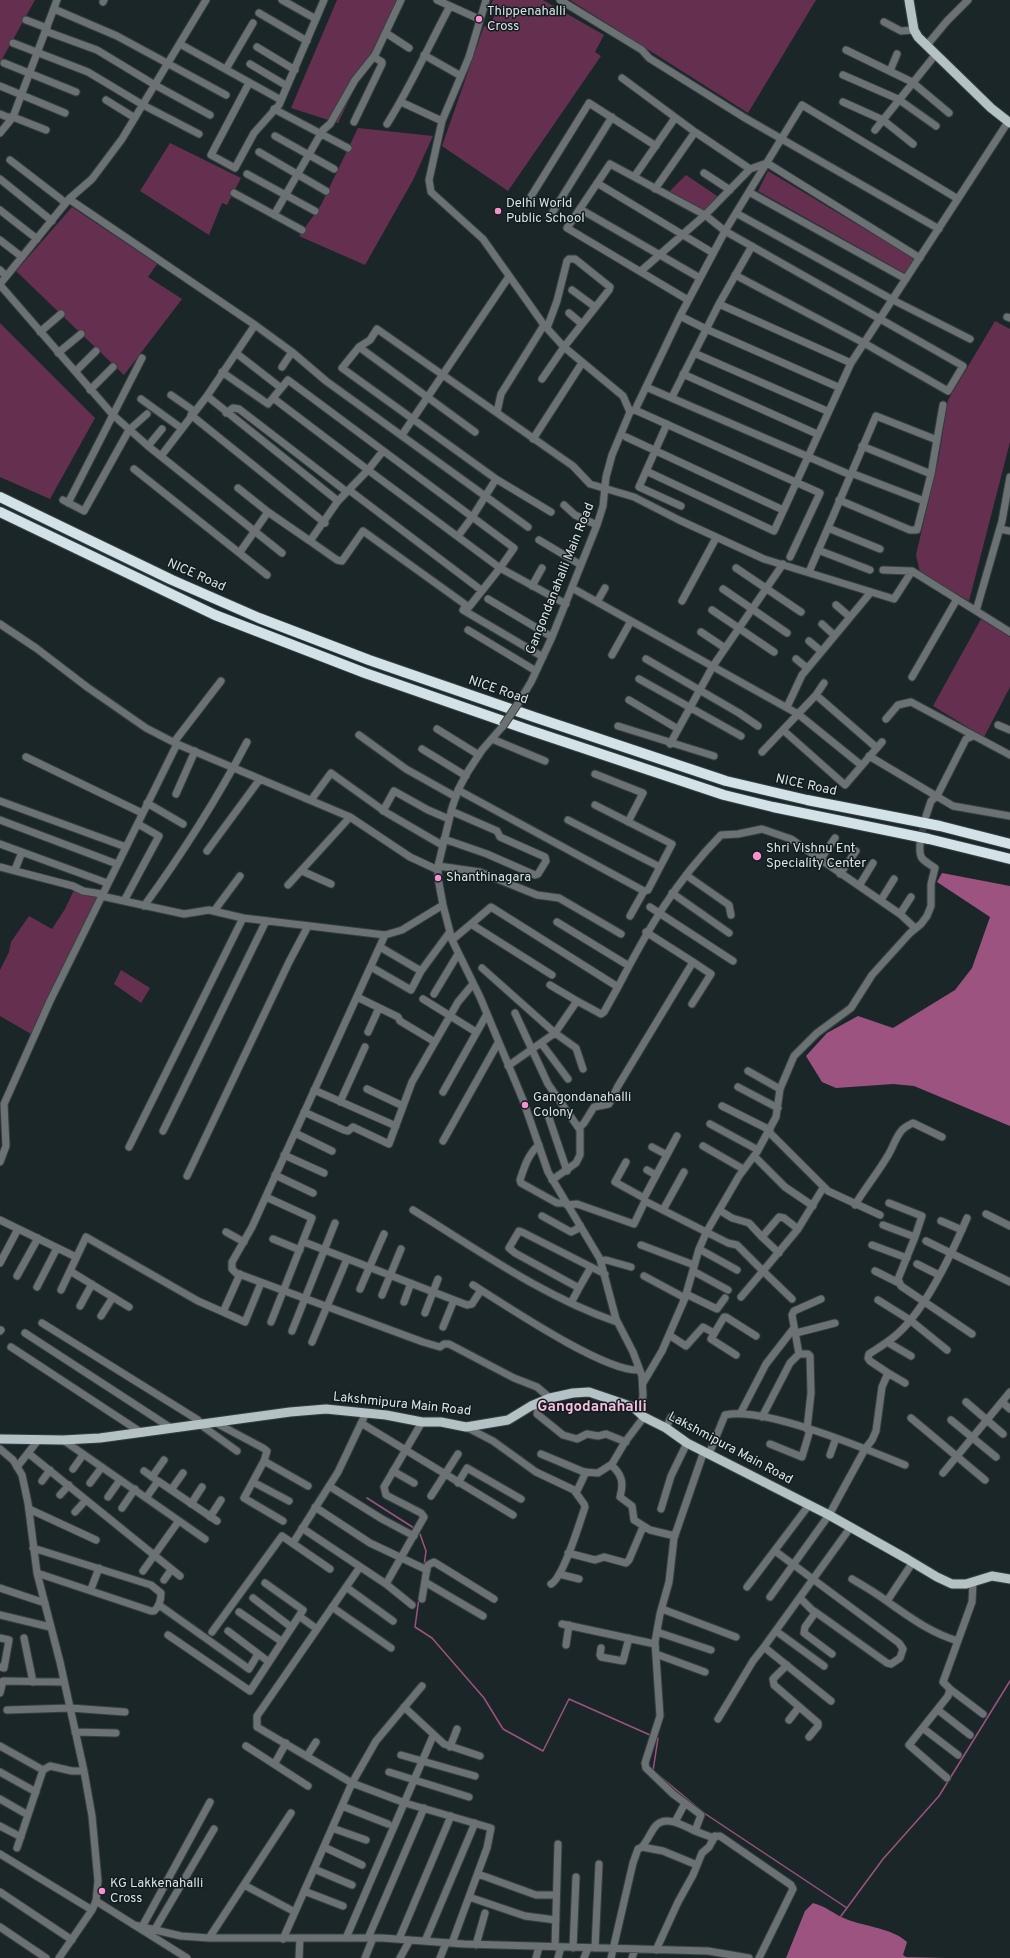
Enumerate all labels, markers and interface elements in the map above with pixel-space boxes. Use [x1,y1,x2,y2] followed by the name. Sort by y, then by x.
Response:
[487,4,566,35] place label: Thippenahalli Cross
[474,14,484,24] marker: Thippenahalli Cross
[506,196,585,227] place label: Delhi World Public School
[493,206,503,216] marker: Delhi World Public School
[523,501,599,657] street label: Gangondanahalli Main Road
[164,556,228,596] street label: NICE Road
[466,674,530,708] street label: NICE Road
[774,772,838,800] street label: NICE Road
[766,841,866,872] place label: Shri Vishnu Ent Speciality Center
[751,850,763,862] marker: Shri Vishnu Ent Speciality Center
[446,870,531,886] place label: Shanthinagara
[433,873,443,883] marker: Shanthinagara
[533,1090,631,1121] place label: Gangondanahalli Colony
[520,1100,530,1110] marker: Gangondanahalli Colony
[332,1390,472,1420] street label: Lakshmipura Main Road
[537,1399,647,1417] district label: Gangodanahalli
[665,1410,795,1488] street label: Lakshmipura Main Road
[110,1876,203,1907] place label: KG Lakkenahalli Cross
[97,1886,107,1896] marker: KG Lakkenahalli Cross

